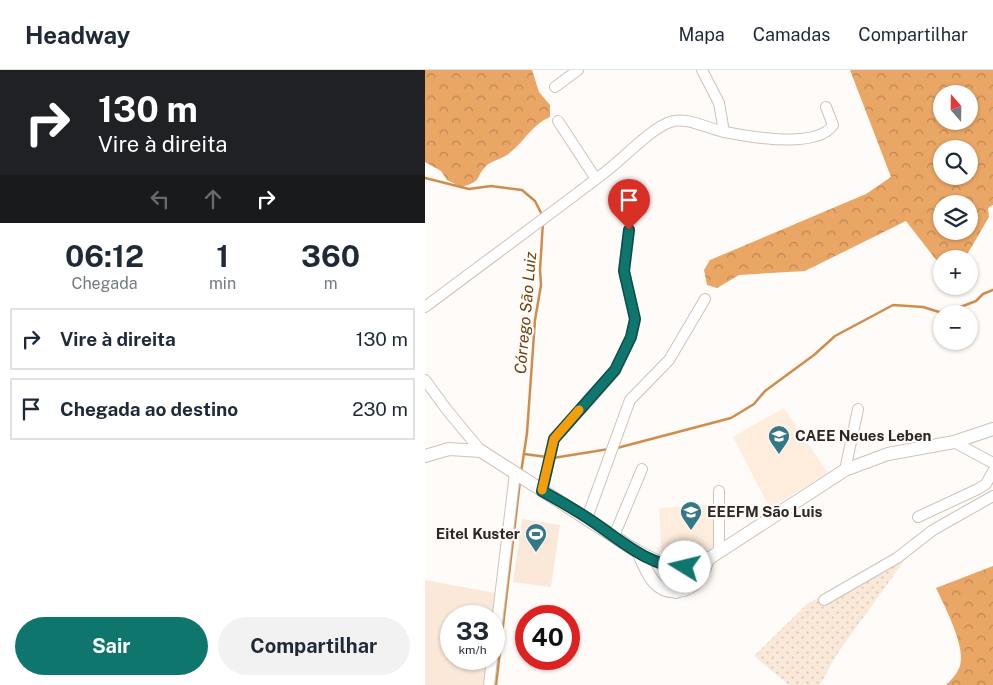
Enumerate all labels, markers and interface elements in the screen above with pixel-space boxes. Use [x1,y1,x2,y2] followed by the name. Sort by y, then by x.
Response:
[25,21,130,49] text: Headway
[678,24,725,45] text: Mapa
[753,24,830,45] text: Camadas
[858,24,968,45] text: Compartilhar
[933,85,977,130] north arrow
[933,85,978,350] map controls
[98,89,198,130] text: 130 m
[15,90,80,155] icon: right
[98,131,228,157] text: Vire à direita
[933,140,978,185] button: search
[608,179,650,230] pin
[146,185,174,213] icon: left
[199,185,227,213] icon: ahead
[252,185,280,213] icon: right
[615,186,643,214] icon: arrive
[933,195,978,240] button: layers
[65,238,144,274] text: 06:12
[216,238,229,274] text: 1
[301,238,360,274] text: 360
[933,250,978,295] button: +
[511,251,540,375] water label: Córrego São Luiz
[71,274,138,293] text: Chegada
[209,274,236,293] text: min
[324,274,337,293] text: m
[933,305,978,350] button: −
[17,325,45,353] icon: right
[60,328,176,350] text: Vire à direita
[356,328,408,350] text: 130 m
[17,395,45,423] icon: arrive
[60,398,238,420] text: Chegada ao destino
[352,398,408,420] text: 230 m
[767,424,791,455] school or university icon: CAEE Neues Leben
[795,427,932,444] place label: CAEE Neues Leben
[679,500,703,531] school or university icon: EEEFM São Luis
[707,503,823,520] place label: EEEFM São Luis
[524,522,548,553] sports icon: Eitel Kuster
[436,525,520,542] place label: Eitel Kuster
[658,540,710,592] position arrow
[515,605,580,670] speed limit sign: 40
[456,616,489,646] text: 33
[15,617,208,675] button: Sair
[218,617,410,675] button: Compartilhar
[458,643,487,657] text: km/h

